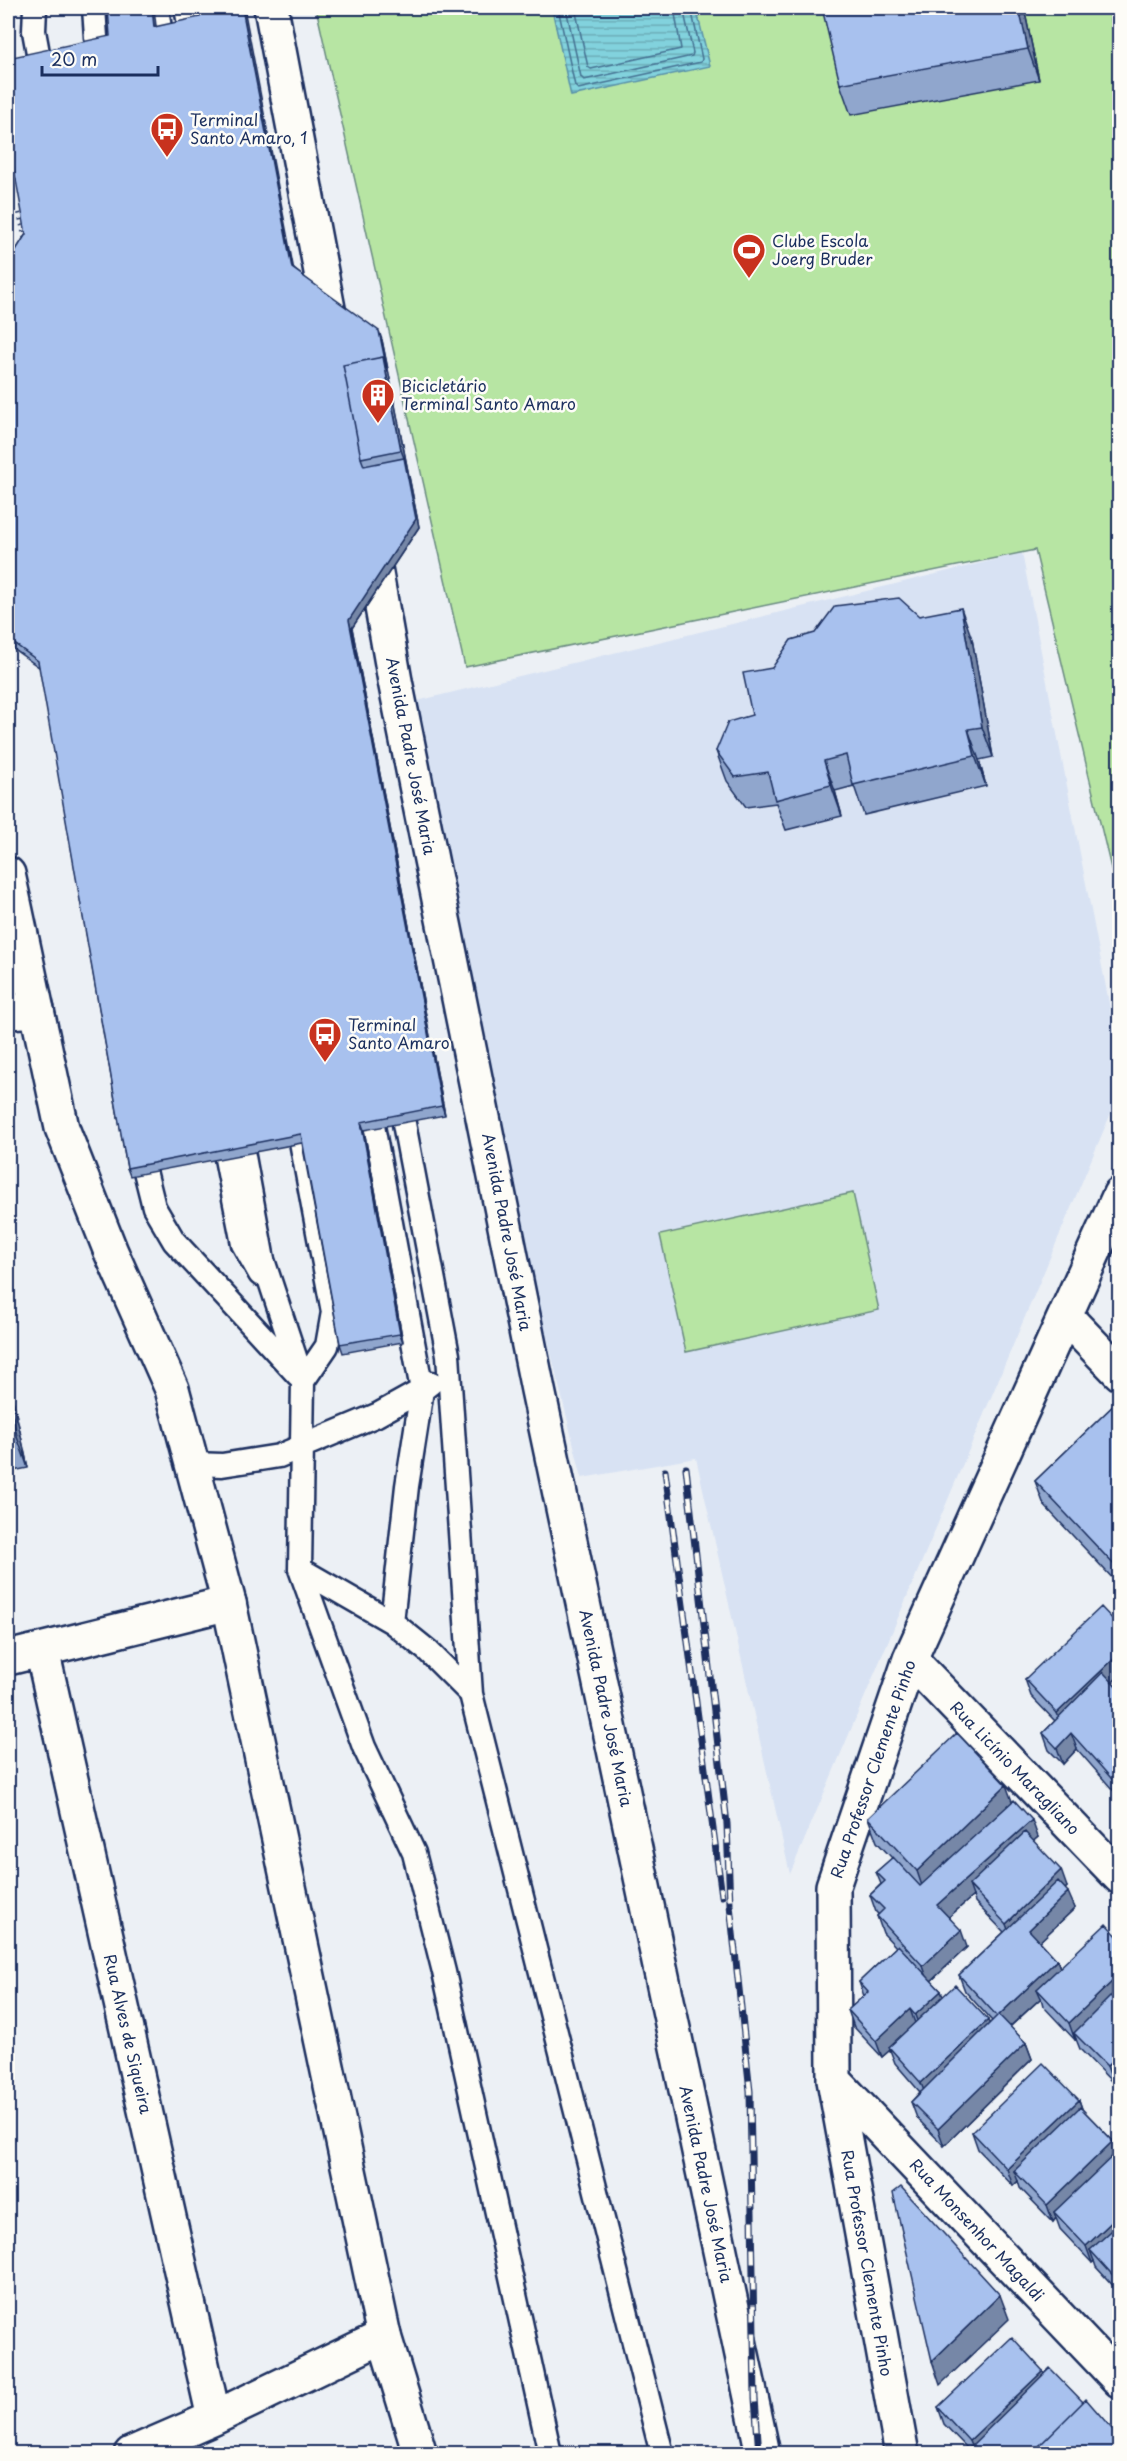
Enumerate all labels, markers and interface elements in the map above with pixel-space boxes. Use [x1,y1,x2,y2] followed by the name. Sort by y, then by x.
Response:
[42,39,158,77] scale bar
[51,45,97,72] text: 20 m
[190,107,308,149] place label: Terminal Santo Amaro, 1
[149,111,185,158] bus stop icon: Terminal Santo Amaro, 1
[772,228,873,270] place label: Clube Escola Joerg Bruder
[731,232,767,279] sports icon: Clube Escola Joerg Bruder
[401,373,576,415] place label: Bicicletário Terminal Santo Amaro
[360,377,396,424] building icon: Bicicletário Terminal Santo Amaro
[381,655,443,857] street label: Avenida Padre José Maria
[348,1012,450,1054] place label: Terminal Santo Amaro
[307,1016,343,1063] bus stop icon: Terminal Santo Amaro
[477,1131,539,1333] street label: Avenida Padre José Maria
[574,1607,640,1809] street label: Avenida Padre José Maria
[823,1656,921,1881] street label: Rua Professor Clemente Pinho
[945,1695,1086,1840] street label: Rua Licínio Maragliano
[99,1952,159,2116] street label: Rua Alves de Siqueira
[674,2083,740,2285] street label: Avenida Padre José Maria
[836,2148,900,2378] street label: Rua Professor Clemente Pinho
[905,2152,1051,2306] street label: Rua Monsenhor Magaldi

